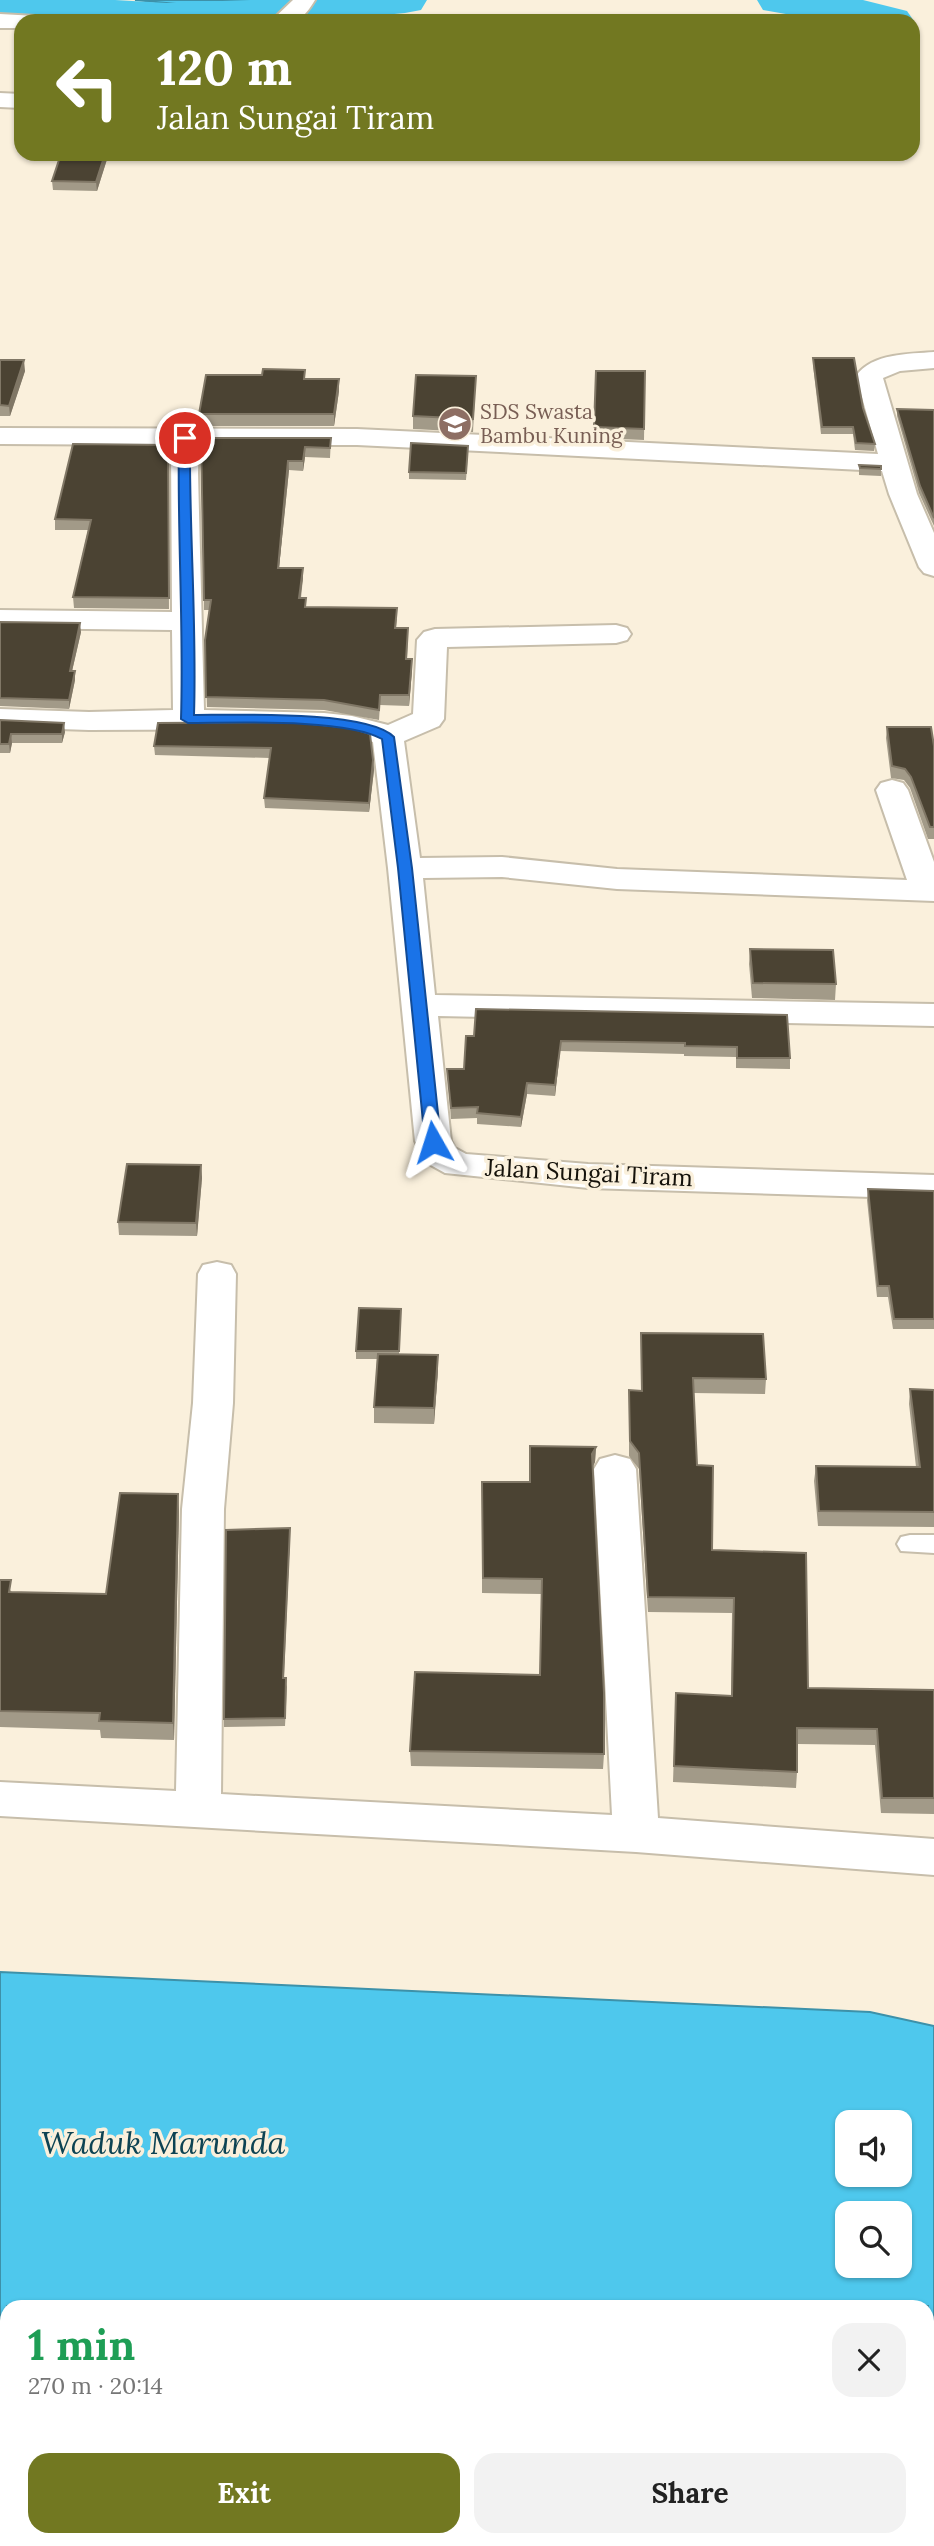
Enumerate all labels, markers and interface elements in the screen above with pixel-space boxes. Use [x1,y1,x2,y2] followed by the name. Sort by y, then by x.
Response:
[157,36,292,98] text: 120 m
[42,42,133,133] icon: left
[157,97,434,138] text: Jalan Sungai Tiram
[480,398,623,449] place label: SDS Swasta Bambu Kuning
[436,405,474,443] school or university icon: SDS Swasta Bambu Kuning
[155,408,215,468] pin
[166,419,204,457] icon: arrive
[396,1105,470,1179] position arrow
[483,1152,694,1193] street label: Jalan Sungai Tiram
[835,2110,912,2278] map controls
[835,2110,912,2187] button: sound
[41,2122,286,2163] water label: Waduk Marunda
[835,2201,912,2278] button: search
[28,2318,135,2372] text: 1 min
[832,2323,906,2397] button: close
[28,2371,163,2400] text: 270 m · 20:14
[28,2453,460,2533] button: Exit
[474,2453,906,2533] button: Share

